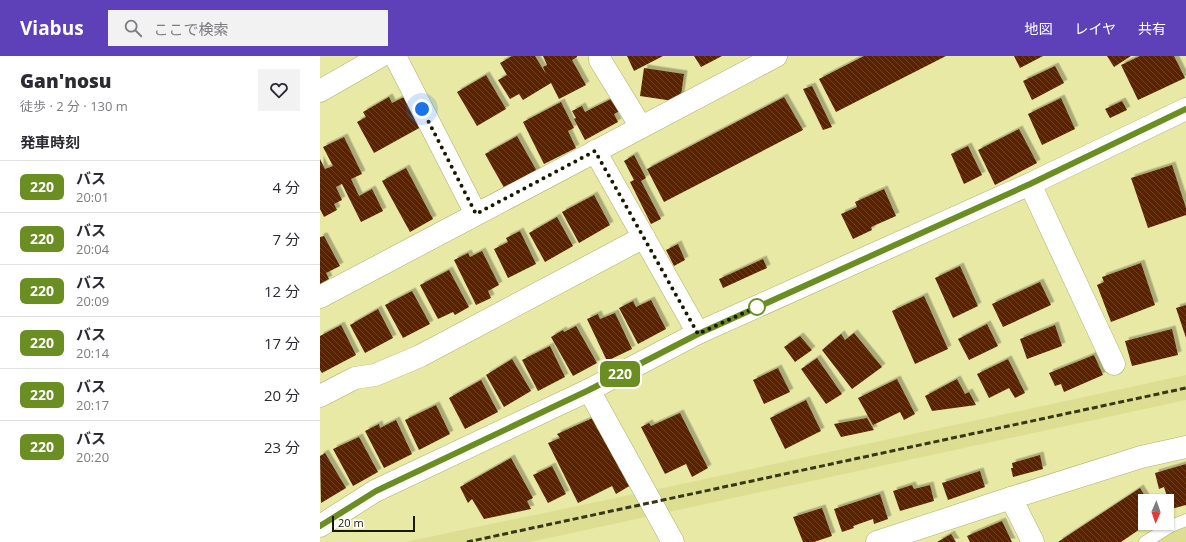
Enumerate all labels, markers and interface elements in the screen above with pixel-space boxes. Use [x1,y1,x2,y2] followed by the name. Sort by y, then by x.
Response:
[108,10,388,46] search box
[20,15,84,41] text: Viabus
[122,17,144,39] icon: search
[154,19,229,39] text: ここで検索
[1024,19,1052,38] text: 地図
[1074,19,1116,38] text: レイヤ
[1138,19,1166,38] text: 共有
[20,68,112,94] text: Gan'nosu
[258,69,300,111] button: heart
[20,97,128,115] text: 徒歩 · 2 分 · 130 m
[412,99,432,119] your location
[20,132,80,152] text: 発車時刻
[76,168,106,188] text: バス
[30,177,54,196] text: 220
[273,177,300,197] text: 4 分
[76,188,109,206] text: 20:01
[76,220,106,240] text: バス
[30,229,54,248] text: 220
[273,229,300,249] text: 7 分
[76,240,109,258] text: 20:04
[76,272,106,292] text: バス
[30,281,54,300] text: 220
[264,281,300,301] text: 12 分
[76,292,109,310] text: 20:09
[748,298,766,316] unlabelled marker
[76,324,106,344] text: バス
[30,333,54,352] text: 220
[264,333,300,353] text: 17 分
[76,344,109,362] text: 20:14
[597,361,643,387] line badge: 220
[608,364,632,383] text: 220
[76,376,106,396] text: バス
[30,385,54,404] text: 220
[264,385,300,405] text: 20 分
[76,396,109,414] text: 20:17
[76,428,106,448] text: バス
[30,437,54,456] text: 220
[264,437,300,457] text: 23 分
[76,448,109,466] text: 20:20
[1138,494,1174,530] north arrow
[1138,494,1174,530] map controls
[332,514,415,533] scale bar
[338,515,364,530] text: 20 m

